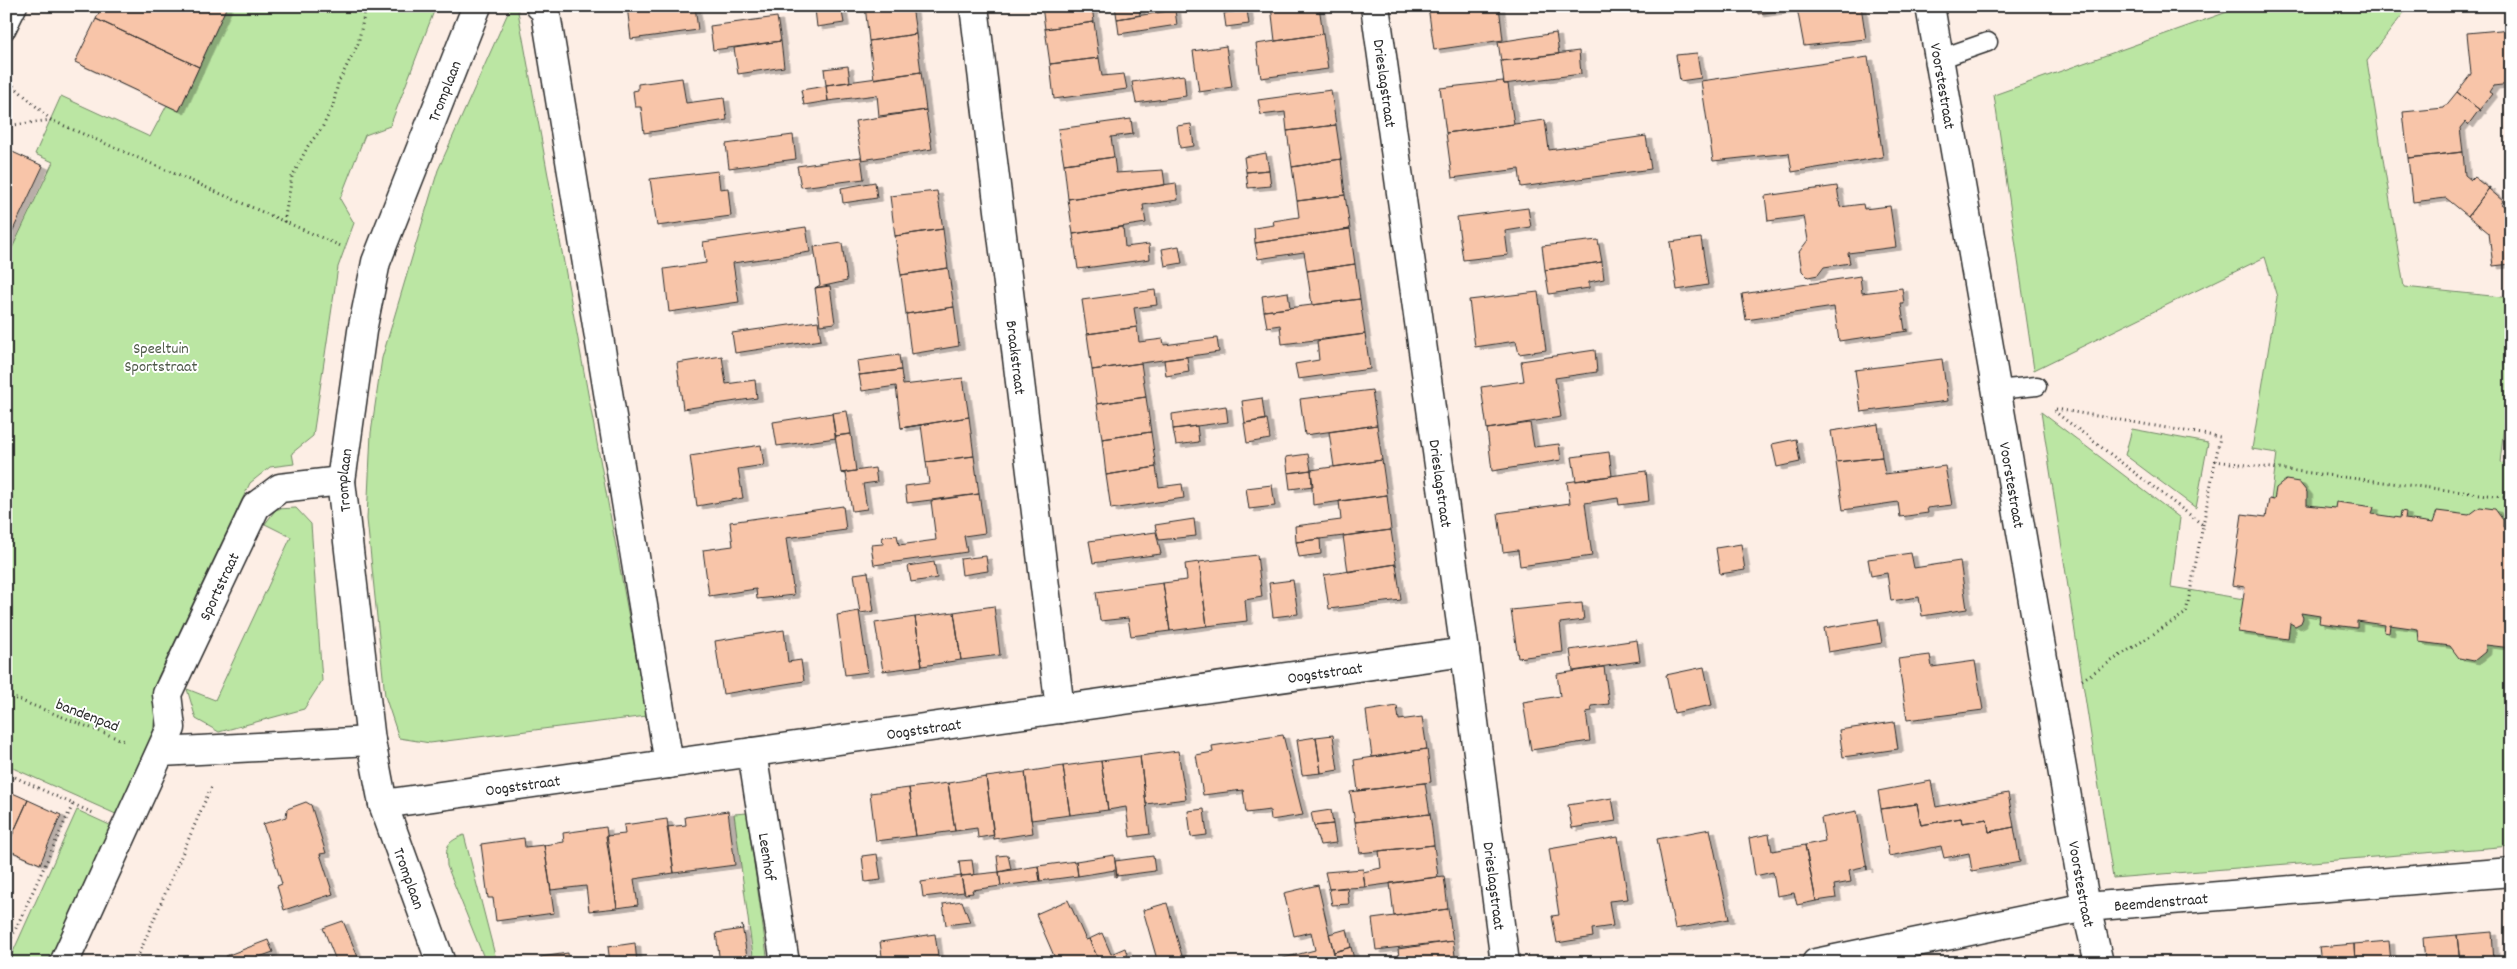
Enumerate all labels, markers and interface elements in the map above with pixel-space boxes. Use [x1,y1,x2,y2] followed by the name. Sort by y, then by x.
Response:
[1366,38,1401,129] street label: Drieslagstraat
[1923,41,1960,131] street label: Voorstestraat
[423,58,468,126] street label: Tromplaan
[999,319,1030,396] street label: Braakstraat
[125,338,198,379] park label: Speeltuin Sportstraat
[1422,438,1457,529] street label: Drieslagstraat
[1992,440,2029,530] street label: Voorstestraat
[332,447,359,513] street label: Tromplaan
[194,549,246,625] street label: Sportstraat
[1286,658,1364,691] street label: Oogststraat
[52,694,122,739] street label: bandenpad
[885,714,963,747] street label: Oogststraat
[484,770,562,804] street label: Oogststraat
[751,832,781,883] street label: Leenhof
[2061,839,2099,930] street label: Voorstestraat
[1476,841,1510,932] street label: Drieslagstraat
[386,845,429,913] street label: Tromplaan
[2113,888,2209,919] street label: Beemdenstraat

